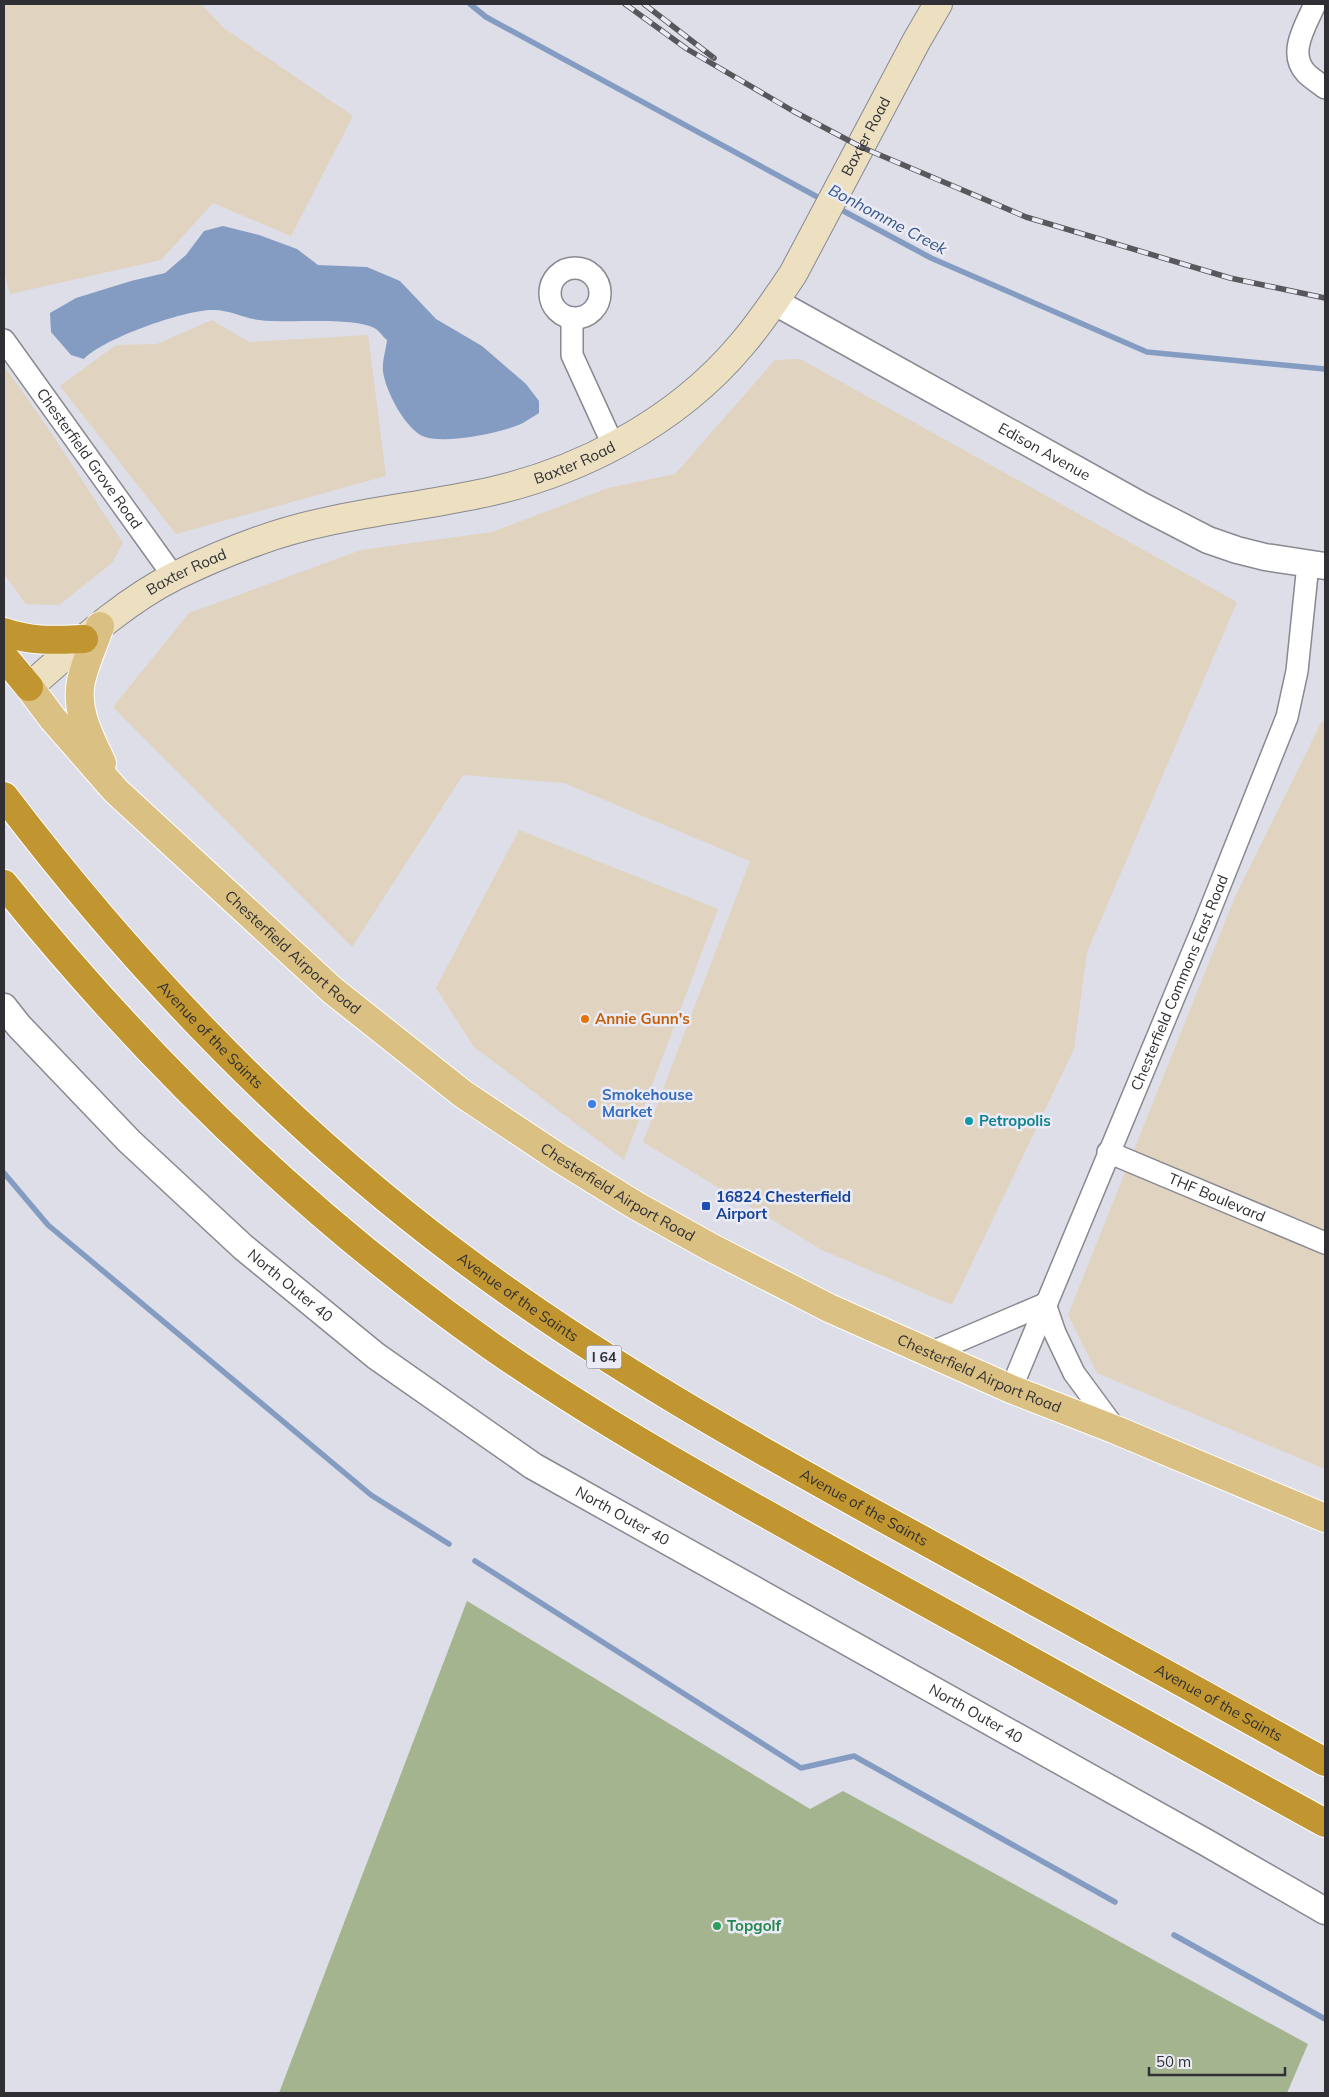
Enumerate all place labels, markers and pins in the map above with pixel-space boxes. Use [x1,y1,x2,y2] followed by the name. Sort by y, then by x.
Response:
[595,1009,690,1028] place label: Annie Gunn's
[579,1013,591,1025] marker: Annie Gunn's
[602,1085,693,1121] place label: Smokehouse Market
[586,1098,598,1110] marker: Smokehouse Market
[979,1111,1051,1130] place label: Petropolis
[963,1115,975,1127] marker: Petropolis
[716,1187,851,1223] place label: 16824 Chesterfield Airport
[700,1200,712,1212] marker: 16824 Chesterfield Airport
[727,1916,781,1935] place label: Topgolf
[711,1920,723,1932] marker: Topgolf

